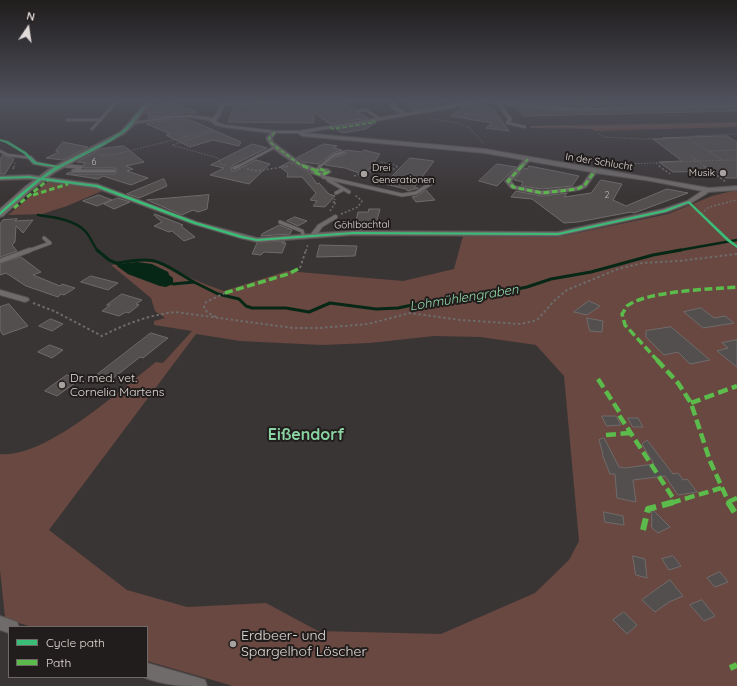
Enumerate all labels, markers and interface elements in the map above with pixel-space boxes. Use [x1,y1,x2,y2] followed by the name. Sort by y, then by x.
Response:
[8,8,48,48] north arrow
[25,9,36,24] text: N
[564,151,634,173] street label: In der Schlucht
[92,157,96,167] house number: 6
[372,162,435,186] place label: Drei Generationen
[689,167,715,179] place label: Musik
[718,168,728,178] marker: Musik
[359,169,369,179] marker: Drei Generationen
[605,190,609,200] house number: 2
[334,219,390,231] street label: Göhlbachtal
[408,282,520,314] water label: Lohmühlengraben
[70,371,164,399] place label: Dr. med. vet. Cornelia Martens
[57,380,67,390] marker: Dr. med. vet. Cornelia Martens
[268,425,344,445] district label: Eißendorf
[8,626,148,678] legend
[241,628,367,660] place label: Erdbeer- und Spargelhof Löscher
[46,635,105,650] text: Cycle path
[228,639,238,649] marker: Erdbeer- und Spargelhof Löscher
[46,655,71,670] text: Path

